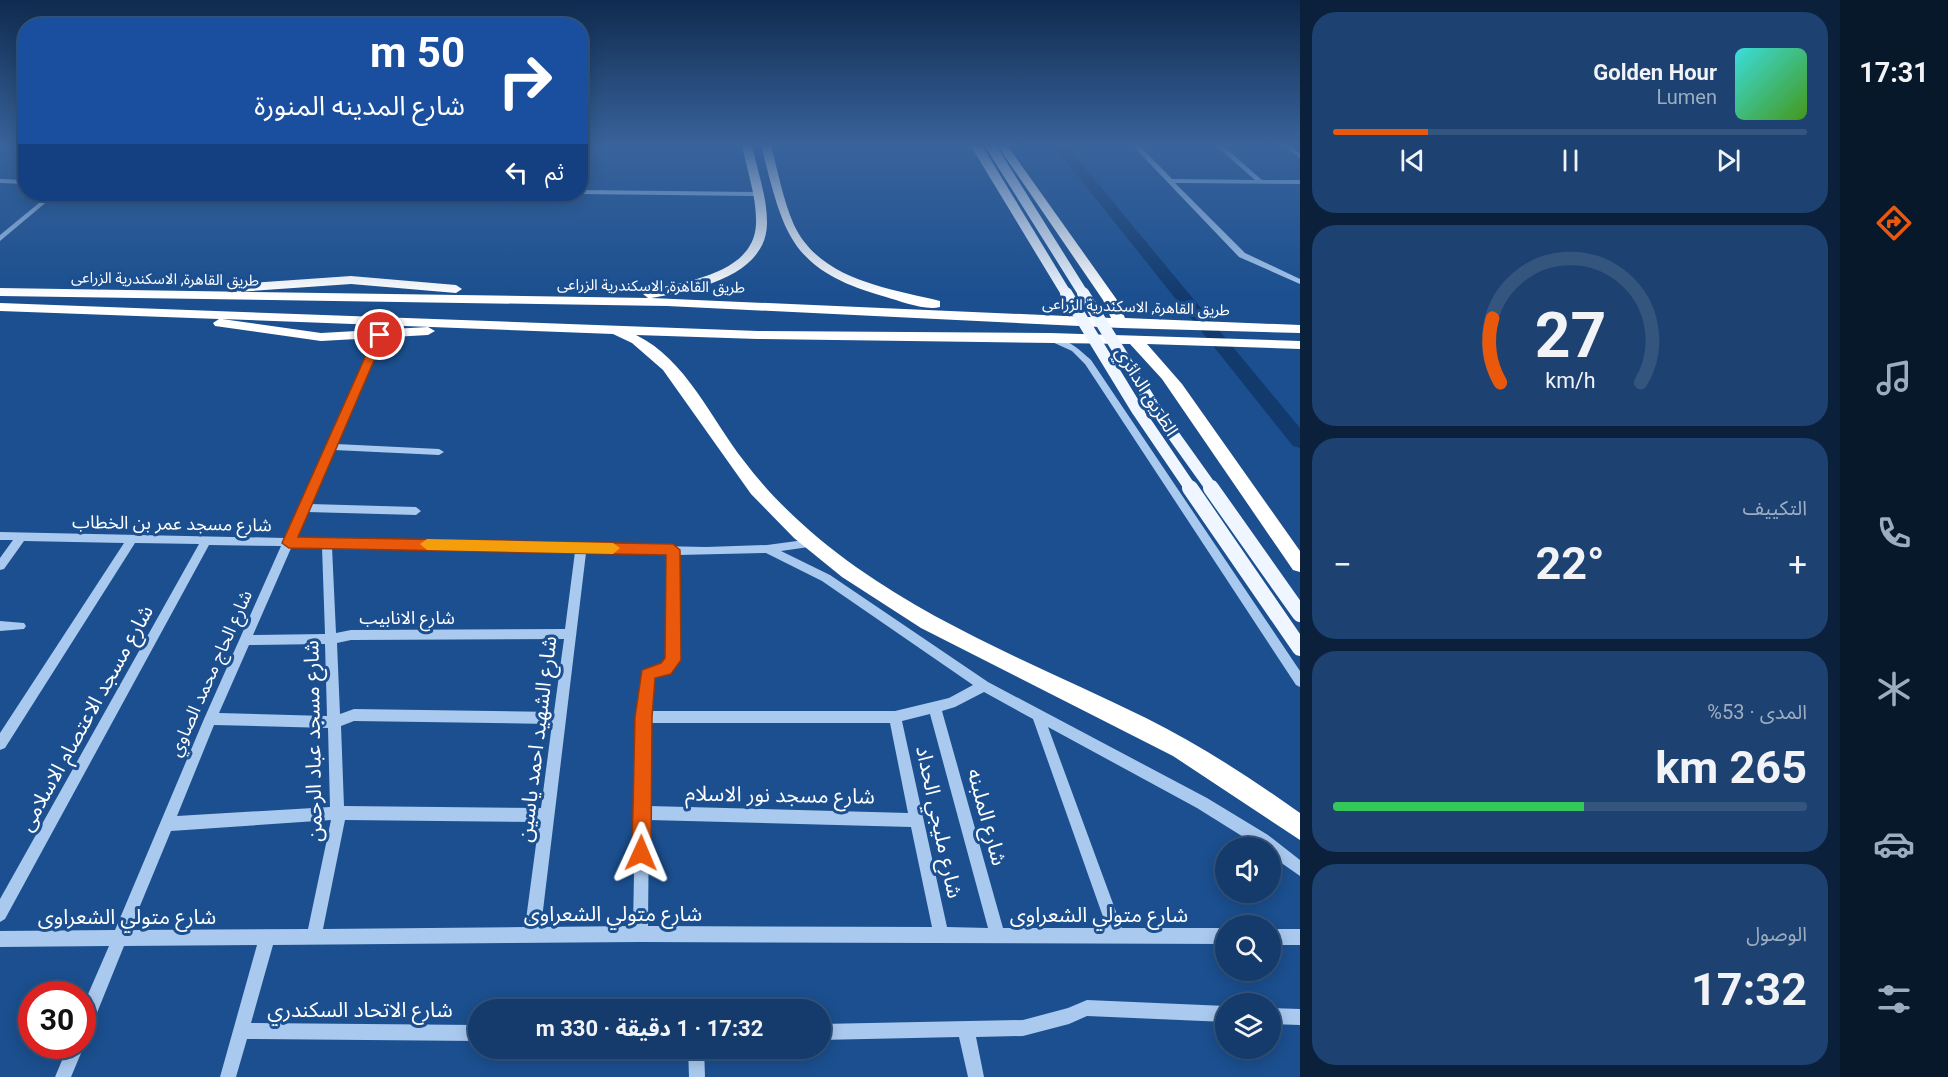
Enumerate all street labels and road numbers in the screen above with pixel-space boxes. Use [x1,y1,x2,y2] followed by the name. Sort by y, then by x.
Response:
[71,268,259,291] street label: طريق القاهرة, الاسكندرية الزراعى
[557,275,745,298] street label: طريق القاهرة, الاسكندرية الزراعى
[1042,295,1230,320] street label: طريق القاهرة, الاسكندرية الزراعى
[1109,343,1183,441] street label: الطريق الدائري
[72,511,272,539] street label: شارع مسجد عمر بن الخطاب
[164,587,260,761] street label: شارع الحاج محمد الصاوي
[14,601,162,837] street label: شارع مسجد الاعتصام الاسلامى
[359,607,455,632] street label: شارع الانابيب
[512,635,565,844] street label: شارع الشهيد احمد ياسين
[299,640,330,842] street label: شارع مسجد عباد الرحمن
[907,744,967,901] street label: شارع مليجي الحداد
[960,766,1011,869] street label: شارع الملبنه
[685,781,875,813] street label: شارع مسجد نور الاسلام
[524,902,702,930] street label: شارع متولي الشعراوى
[1010,903,1188,931] street label: شارع متولي الشعراوى
[38,905,216,933] street label: شارع متولي الشعراوى
[267,998,453,1026] street label: شارع الاتحاد السكندري

